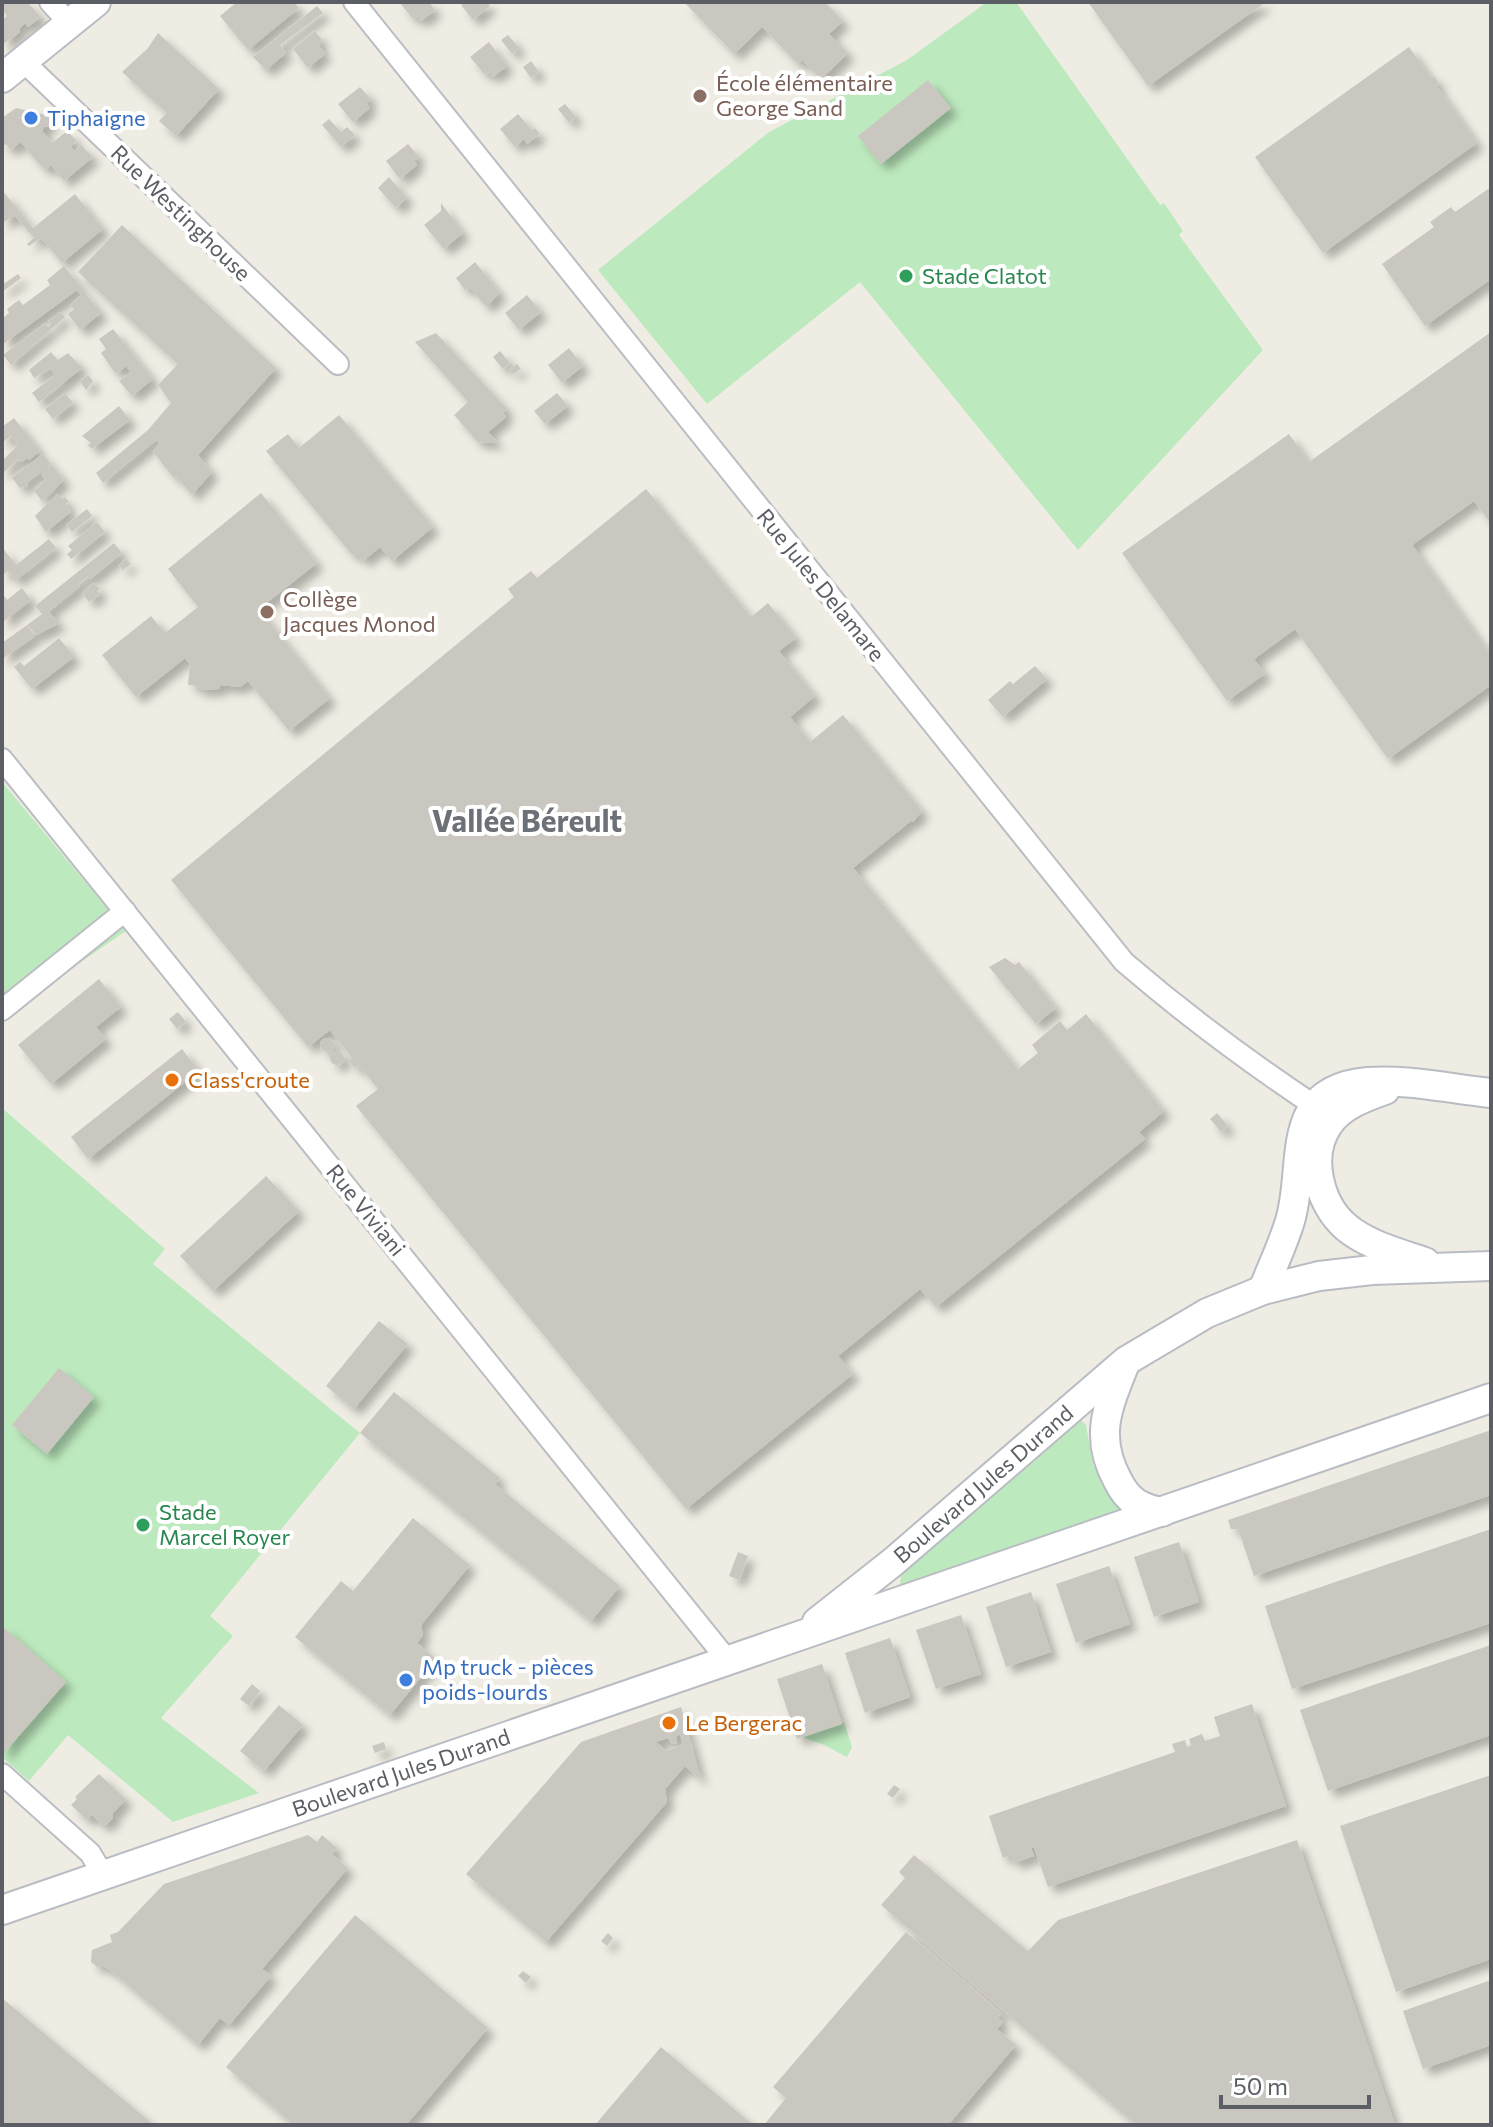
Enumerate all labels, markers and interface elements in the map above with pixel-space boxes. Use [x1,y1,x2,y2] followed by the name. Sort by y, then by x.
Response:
[716,69,893,121] place label: École élémentaire George Sand
[691,87,709,105] marker: École élémentaire George Sand
[47,104,146,131] place label: Tiphaigne
[22,109,40,127] marker: Tiphaigne
[106,139,257,286] street label: Rue Westinghouse
[922,262,1047,289] place label: Stade Clatot
[897,267,915,285] marker: Stade Clatot
[752,503,891,666] street label: Rue Jules Delamare
[283,585,435,637] place label: Collège Jacques Monod
[258,603,276,621] marker: Collège Jacques Monod
[432,801,622,838] district label: Vallée Béreult
[188,1066,310,1093] place label: Class'croute
[163,1071,181,1089] marker: Class'croute
[321,1158,412,1261] street label: Rue Viviani
[888,1399,1078,1569] street label: Boulevard Jules Durand
[159,1498,290,1550] place label: Stade Marcel Royer
[134,1516,152,1534] marker: Stade Marcel Royer
[422,1653,594,1705] place label: Mp truck - pièces poids-lourds
[397,1671,415,1689] marker: Mp truck - pièces poids-lourds
[685,1709,802,1736] place label: Le Bergerac
[660,1714,678,1732] marker: Le Bergerac
[288,1722,513,1822] street label: Boulevard Jules Durand
[1221,2059,1369,2109] scale bar
[1233,2071,1288,2100] text: 50 m

